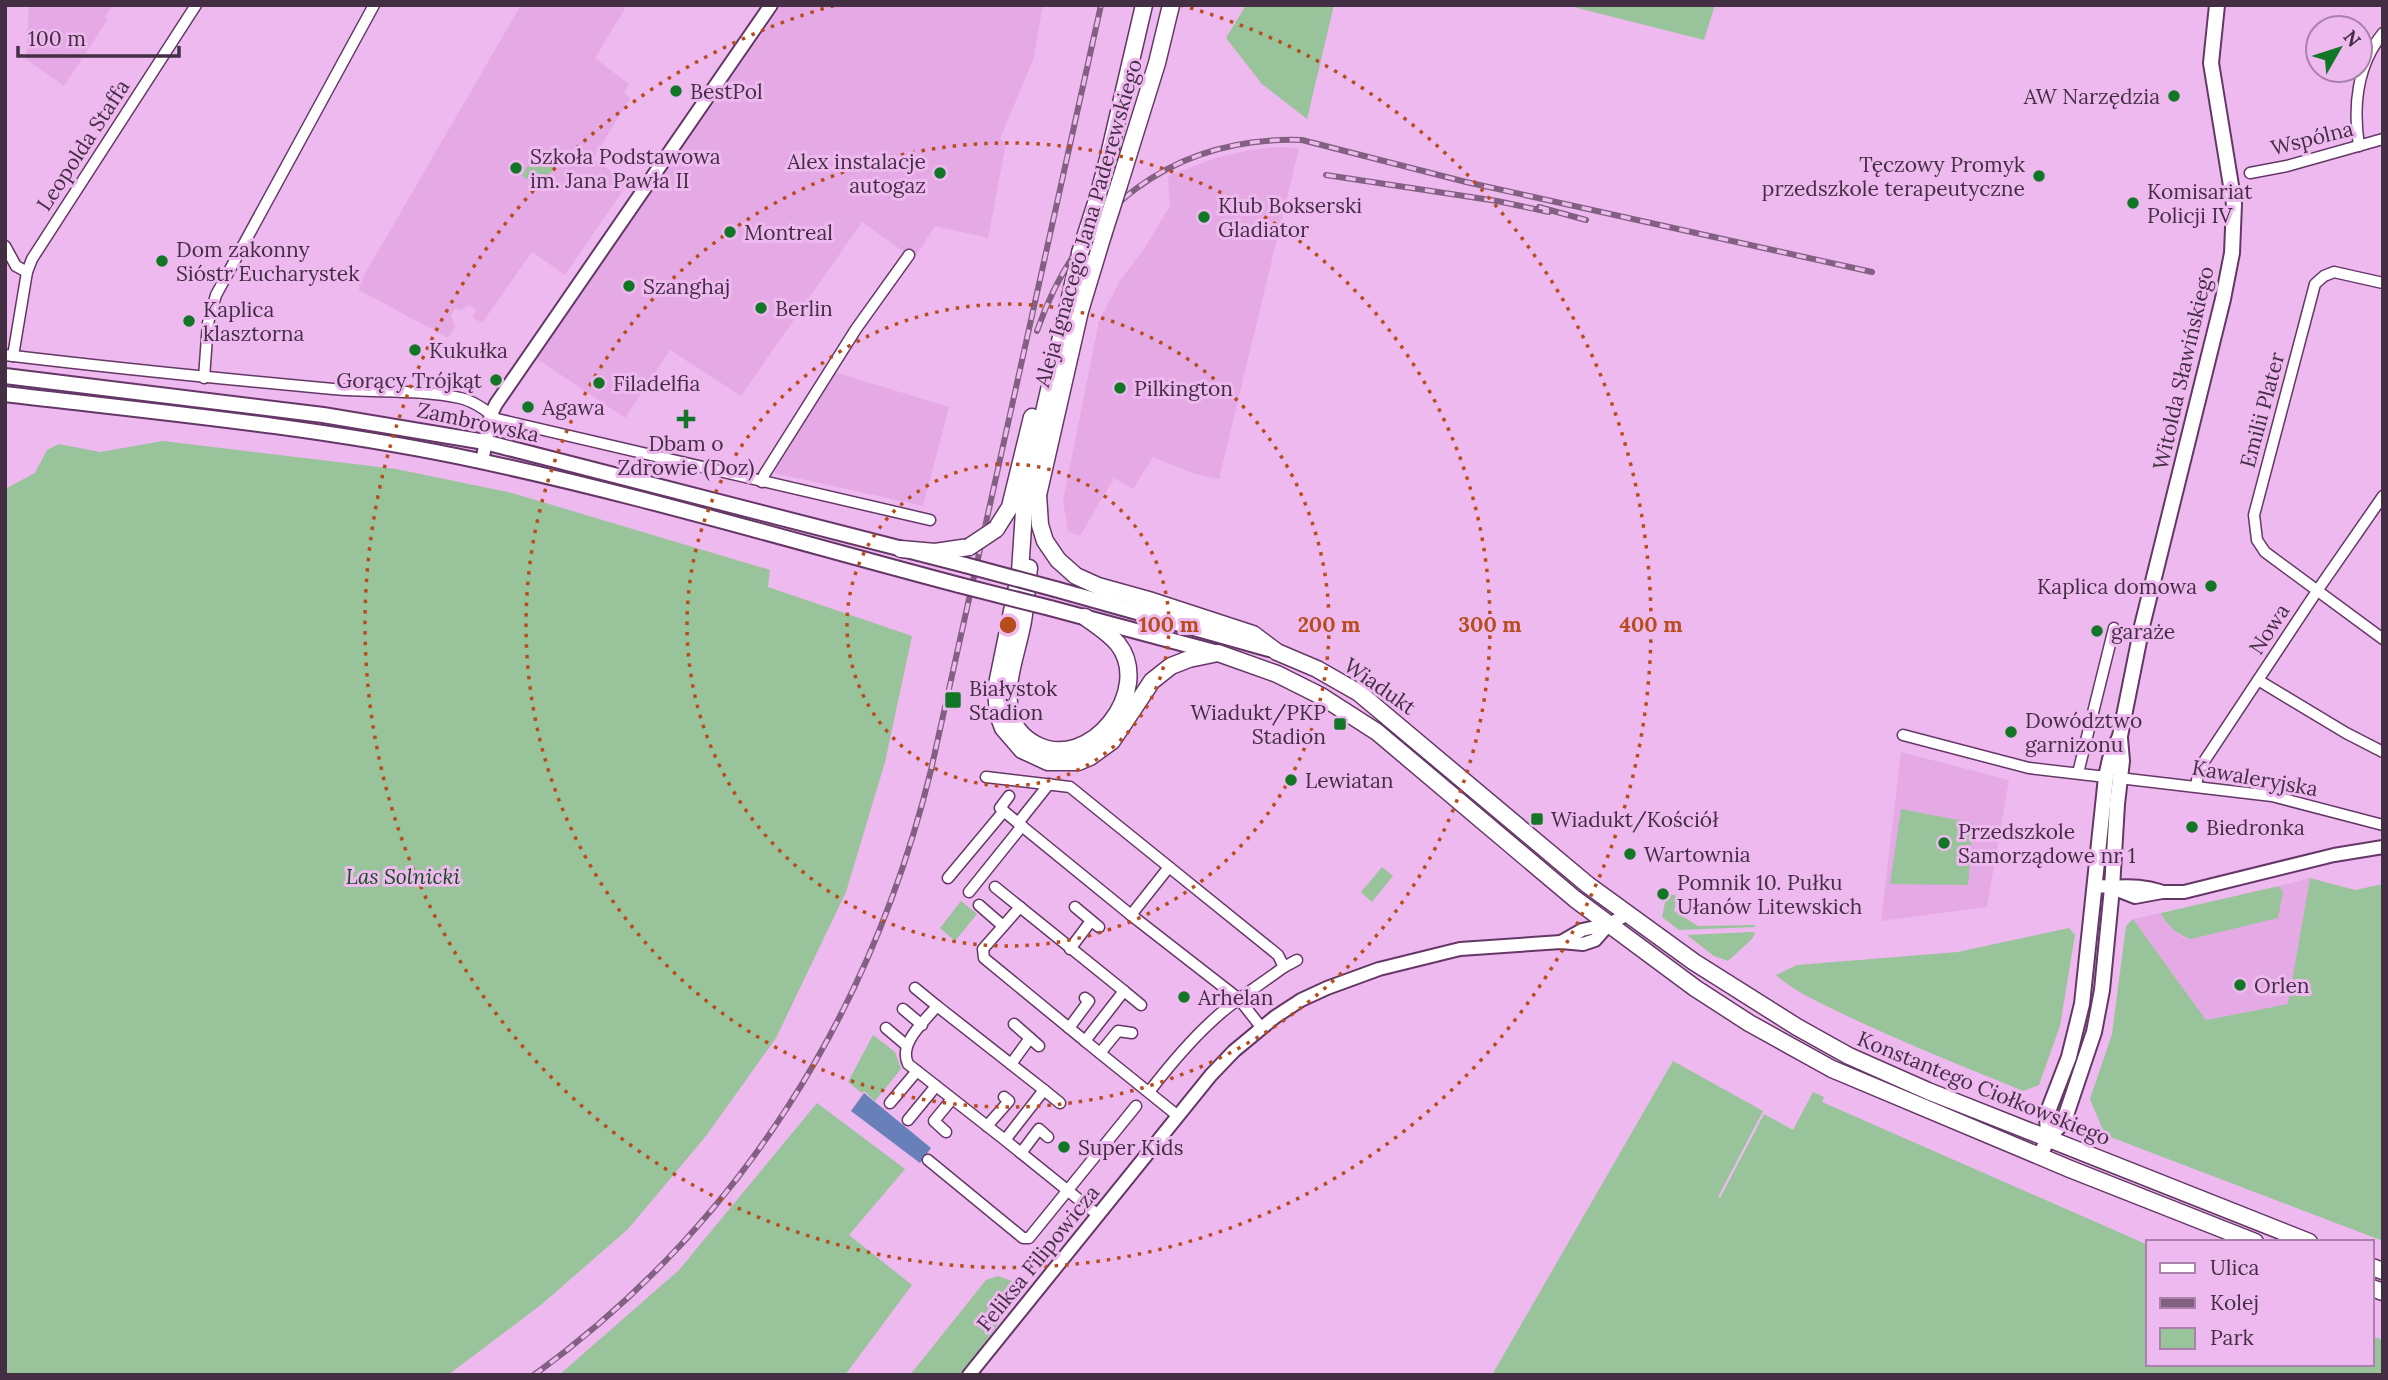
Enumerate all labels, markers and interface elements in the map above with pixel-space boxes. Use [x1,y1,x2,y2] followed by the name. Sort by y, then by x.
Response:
[18,14,178,58] scale bar
[2304,14,2374,84] north arrow
[28,25,86,52] text: 100 m
[2338,25,2366,52] text: N
[1028,56,1148,391] street label: Aleja Ignacego Jana Paderewskiego
[31,74,136,216] street label: Leopolda Staffa
[690,78,763,105] place label: BestPol
[668,83,684,99] marker: BestPol
[2023,83,2160,110] place label: AW Narzędzia
[2166,88,2182,104] marker: AW Narzędzia
[2268,115,2356,161] street label: Wspólna
[530,143,721,194] place label: Szkoła Podstawowa im. Jana Pawła II
[786,148,926,199] place label: Alex instalacje autogaz
[1762,151,2026,202] place label: Tęczowy Promyk przedszkole terapeutyczne
[508,160,524,176] marker: Szkoła Podstawowa im. Jana Pawła II
[932,165,948,181] marker: Alex instalacje autogaz
[2031,168,2047,184] marker: Tęczowy Promyk przedszkole terapeutyczne
[2147,178,2253,229] place label: Komisariat Policji IV
[1218,192,1362,243] place label: Klub Bokserski Gladiator
[2125,195,2141,211] marker: Komisariat Policji IV
[1196,209,1212,225] marker: Klub Bokserski Gladiator
[744,219,833,246] place label: Montreal
[722,224,738,240] marker: Montreal
[176,236,360,287] place label: Dom zakonny Sióstr Eucharystek
[154,253,170,269] marker: Dom zakonny Sióstr Eucharystek
[2146,264,2220,472] street label: Witolda Sławińskiego
[643,273,730,300] place label: Szanghaj
[621,278,637,294] marker: Szanghaj
[775,295,833,322] place label: Berlin
[203,296,305,347] place label: Kaplica klasztorna
[753,300,769,316] marker: Berlin
[181,313,197,329] marker: Kaplica klasztorna
[429,337,508,364] place label: Kukułka
[407,342,423,358] marker: Kukułka
[2234,349,2290,471] street label: Emilii Plater
[336,367,483,394] place label: Gorący Trójkąt
[613,370,701,397] place label: Filadelfia
[488,372,504,388] marker: Gorący Trójkąt
[591,375,607,391] marker: Filadelfia
[1134,375,1233,402] place label: Pilkington
[1112,380,1128,396] marker: Pilkington
[541,394,605,421] place label: Agawa
[414,396,542,448] street label: Zambrowska
[520,399,536,415] marker: Agawa
[678,411,694,427] marker: Dbam o Zdrowie (Doz)
[617,430,755,481] place label: Dbam o Zdrowie (Doz)
[2037,573,2197,600] place label: Kaplica domowa
[2203,578,2219,594] marker: Kaplica domowa
[2243,598,2295,660] street label: Nowa
[1139,611,1199,638] text: 100 m
[1298,611,1360,638] text: 200 m
[1458,611,1522,638] text: 300 m
[1619,611,1683,638] text: 400 m
[996,613,1020,637] centre of rings
[2111,618,2175,645] place label: garaże
[2089,623,2105,639] marker: garaże
[1339,651,1422,721] street label: Wiadukt
[969,675,1058,726] place label: Białystok Stadion
[943,690,963,710] marker: Białystok Stadion
[1191,699,1326,750] place label: Wiadukt/PKP Stadion
[2025,707,2142,758] place label: Dowództwo garnizonu
[1332,716,1348,732] marker: Wiadukt/PKP Stadion
[2003,724,2019,740] marker: Dowództwo garnizonu
[2190,754,2320,802] street label: Kawaleryjska
[1305,767,1394,794] place label: Lewiatan
[1283,772,1299,788] marker: Lewiatan
[1551,806,1719,833] place label: Wiadukt/Kościół
[1529,811,1545,827] marker: Wiadukt/Kościół
[2206,814,2305,841] place label: Biedronka
[1958,818,2136,869] place label: Przedszkole Samorządowe nr 1
[2184,819,2200,835] marker: Biedronka
[1936,835,1952,851] marker: Przedszkole Samorządowe nr 1
[1644,841,1751,868] place label: Wartownia
[1622,846,1638,862] marker: Wartownia
[346,863,460,890] park label: Las Solnicki
[1677,869,1862,920] place label: Pomnik 10. Pułku Ułanów Litewskich
[1655,886,1671,902] marker: Pomnik 10. Pułku Ułanów Litewskich
[2254,972,2310,999] place label: Orlen
[2232,977,2248,993] marker: Orlen
[1197,984,1274,1011] place label: Arhelan
[1176,989,1192,1005] marker: Arhelan
[1854,1025,2114,1151] street label: Konstantego Ciołkowskiego
[1078,1134,1183,1161] place label: Super Kids
[1056,1139,1072,1155] marker: Super Kids
[971,1179,1105,1337] street label: Feliksa Filipowicza
[2146,1240,2374,1366] legend
[2210,1254,2260,1281] text: Ulica
[2210,1289,2259,1316] text: Kolej
[2210,1324,2254,1351] text: Park

